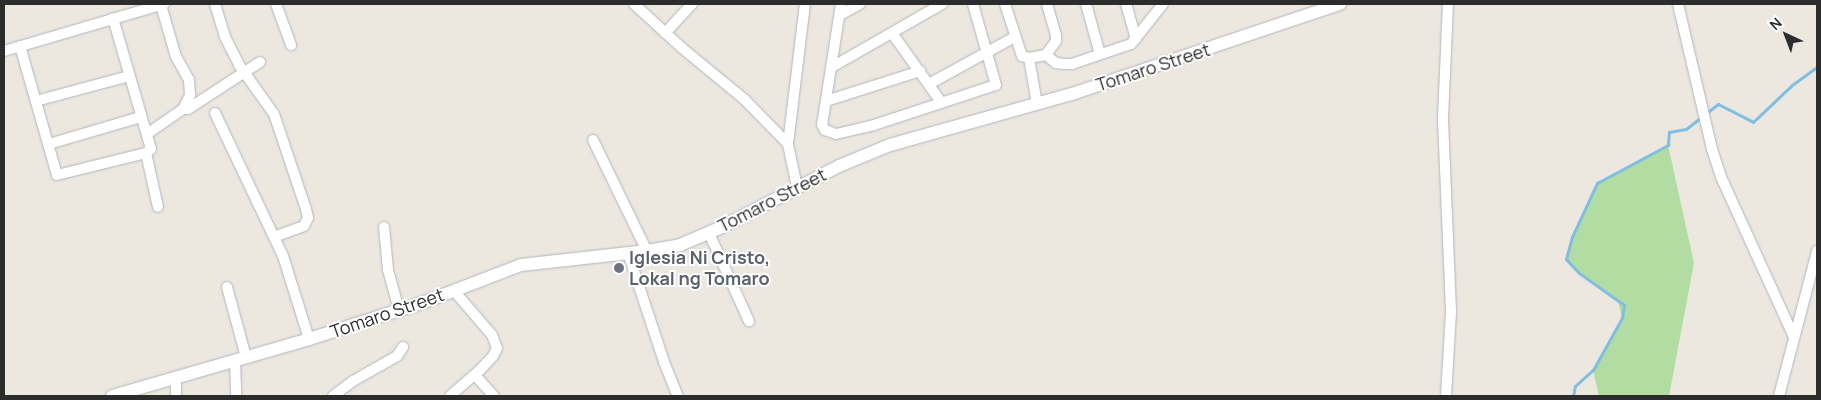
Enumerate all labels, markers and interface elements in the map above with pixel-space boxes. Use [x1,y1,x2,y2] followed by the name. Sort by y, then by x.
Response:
[1761,10,1811,60] north arrow
[1765,13,1786,34] text: N
[1093,38,1213,96] street label: Tomaro Street
[714,163,830,237] street label: Tomaro Street
[629,247,770,290] place label: Iglesia Ni Cristo, Lokal ng Tomaro
[613,262,625,274] marker: Iglesia Ni Cristo, Lokal ng Tomaro
[327,283,447,343] street label: Tomaro Street

